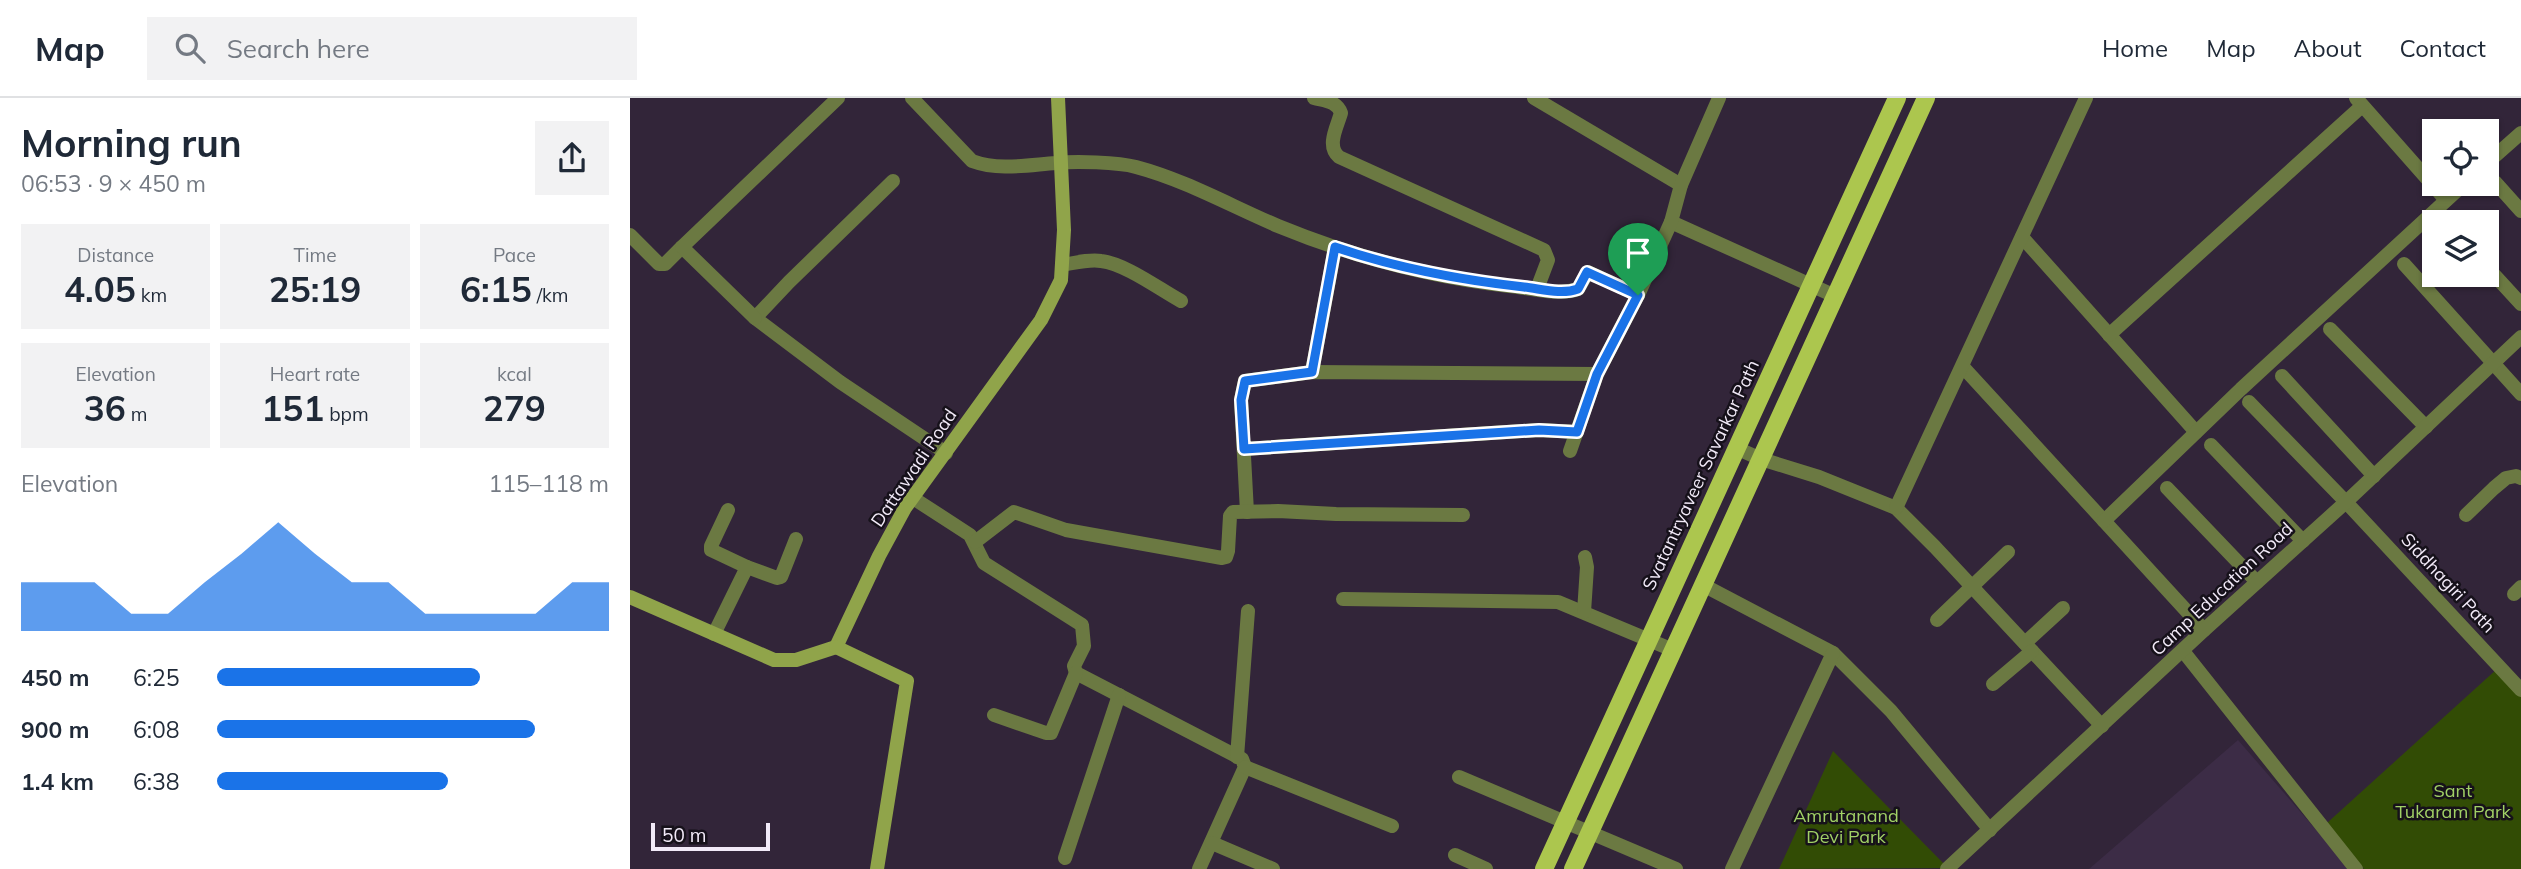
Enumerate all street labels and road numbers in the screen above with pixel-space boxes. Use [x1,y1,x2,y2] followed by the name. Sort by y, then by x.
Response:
[1637,356,1764,594] street label: Svatantryaveer Savarkar Path
[866,404,962,531] street label: Dattawadi Road
[2146,517,2297,660] street label: Camp Education Road
[2396,528,2500,637] street label: Siddhagiri Path

